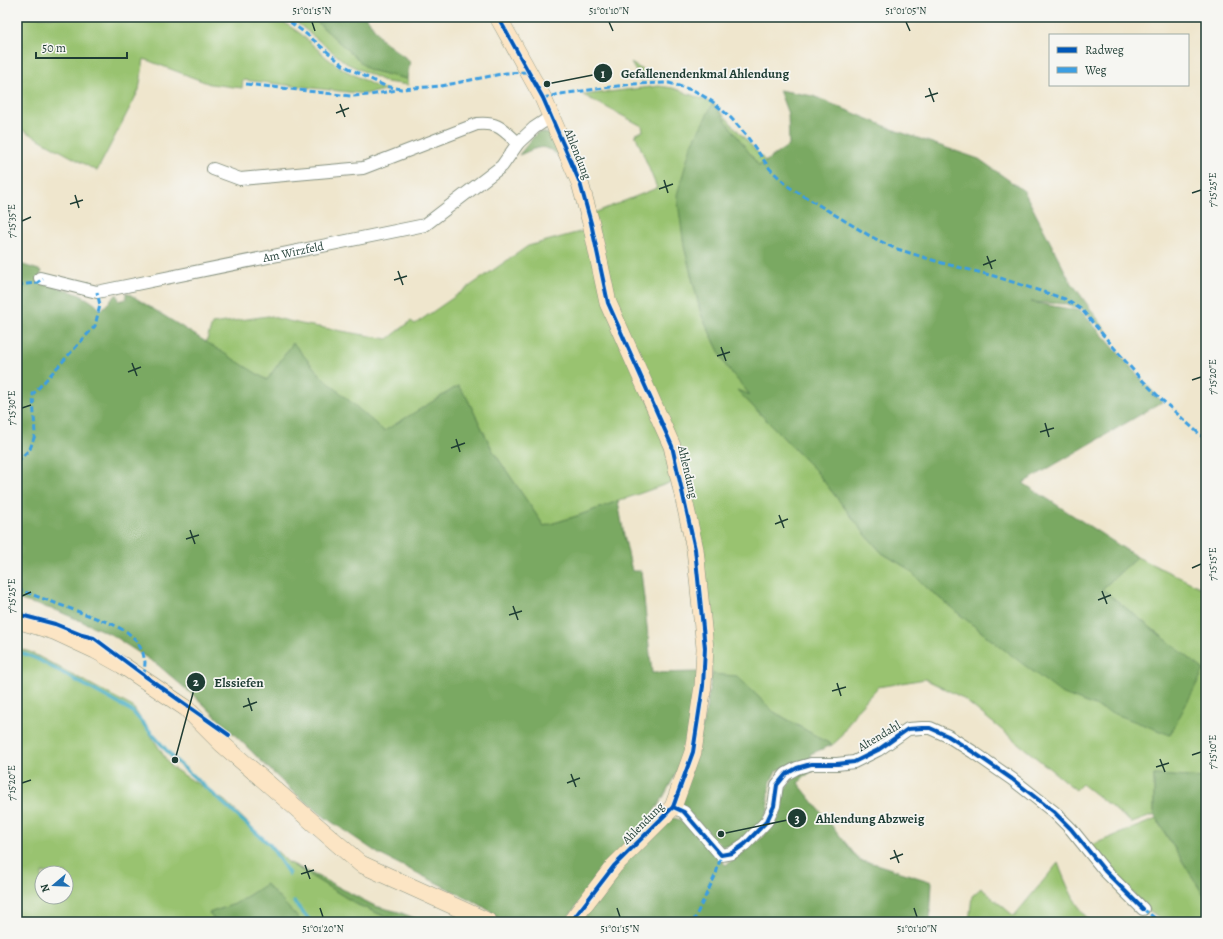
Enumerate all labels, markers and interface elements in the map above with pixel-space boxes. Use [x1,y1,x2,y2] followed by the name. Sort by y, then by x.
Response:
[292,4,332,17] text: 51°01'15"N
[589,4,629,17] text: 51°01'10"N
[885,4,927,17] text: 51°01'05"N
[36,34,127,60] scale bar
[1049,34,1189,86] legend
[42,40,66,56] text: 50 m
[1085,42,1124,58] text: Radweg
[593,61,797,86] callout: Gefallenendenkmal Ahlendung
[1084,62,1107,78] text: Weg
[621,65,789,82] text: Gefallenendenkmal Ahlendung
[601,66,606,82] text: 1
[560,125,595,182] street label: Ahlendung
[1206,173,1219,207] text: 7°15'25"E
[5,204,18,238] text: 7°15'35"E
[260,238,326,266] street label: Am Wirzfeld
[1206,359,1219,395] text: 7°15'20"E
[5,390,18,426] text: 7°15'30"E
[674,443,702,500] street label: Ahlendung
[1206,547,1219,581] text: 7°15'15"E
[5,579,18,613] text: 7°15'25"E
[186,670,271,695] callout: Elssiefen
[193,674,199,690] text: 2
[214,674,264,691] text: Elssiefen
[854,717,903,755] street label: Altendahl
[1206,735,1219,769] text: 7°15'10"E
[5,765,18,801] text: 7°15'20"E
[618,798,668,848] street label: Ahlendung
[787,806,932,831] callout: Ahlendung Abzweig
[815,810,925,827] text: Ahlendung Abzweig
[794,811,800,827] text: 3
[34,865,74,905] north arrow
[37,882,53,894] text: N
[302,922,344,935] text: 51°01'20"N
[600,922,640,935] text: 51°01'15"N
[897,922,937,935] text: 51°01'10"N

